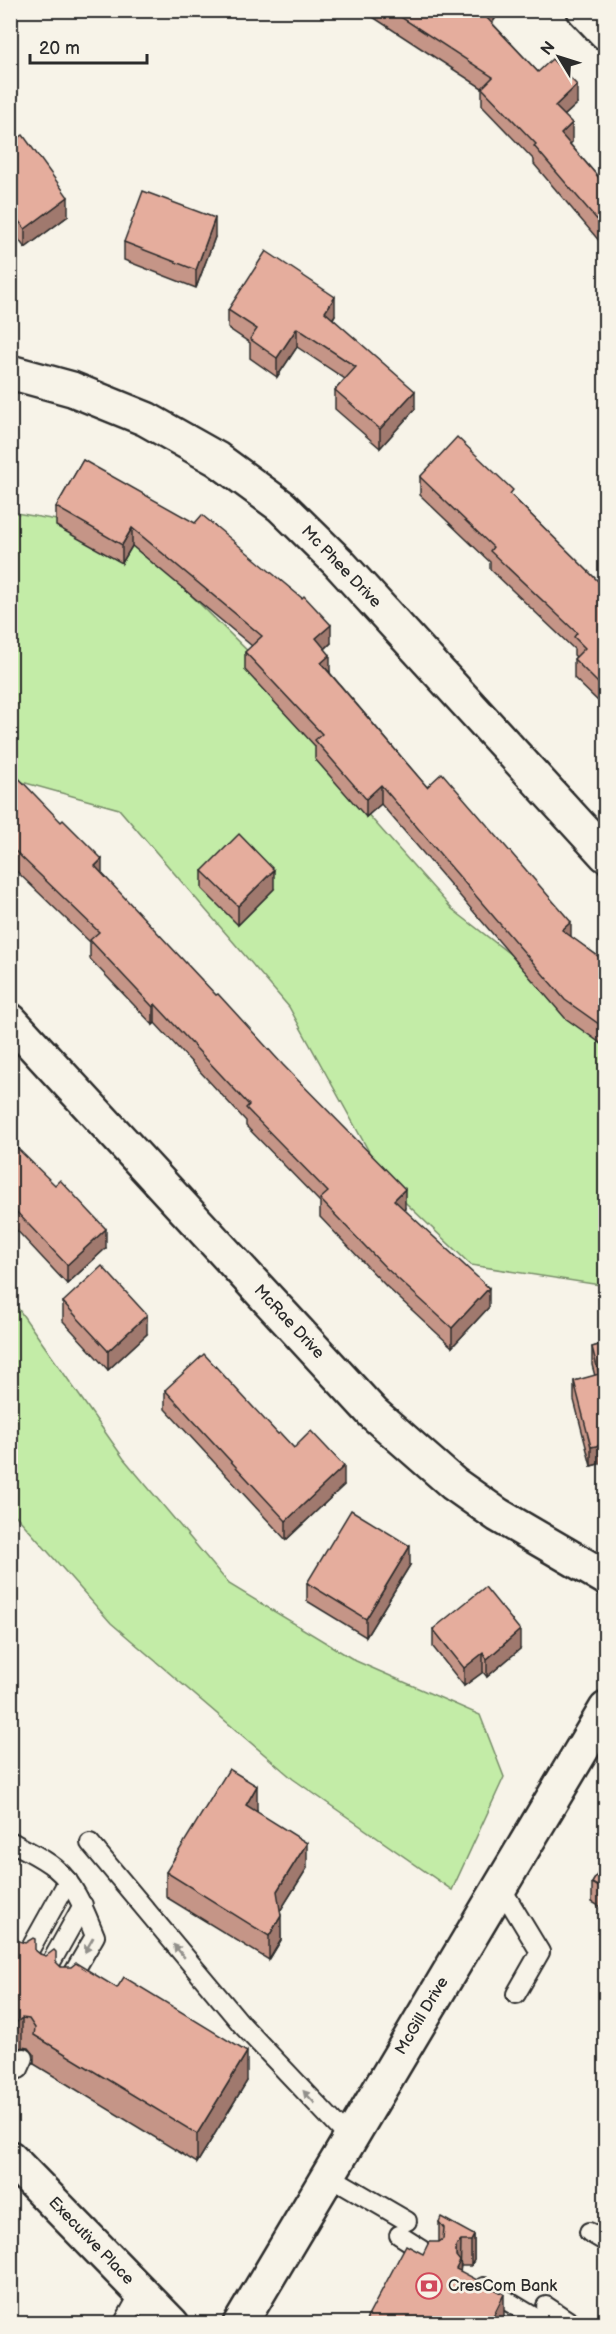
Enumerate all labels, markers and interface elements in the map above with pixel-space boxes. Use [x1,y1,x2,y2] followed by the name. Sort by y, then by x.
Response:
[30,27,147,65] scale bar
[529,27,589,87] north arrow
[39,38,80,59] text: 20 m
[537,38,560,59] text: N
[297,522,385,612] street label: Mc Phee Drive
[250,1281,328,1363] street label: McRae Drive
[84,1937,95,1953] one-way arrow
[173,1943,186,1959] one-way arrow
[391,1973,453,2058] street label: McGill Drive
[303,2090,317,2104] one-way arrow
[44,2193,138,2289] street label: Executive Place
[414,2271,444,2301] bank icon: CresCom Bank
[448,2277,557,2296] place label: CresCom Bank

